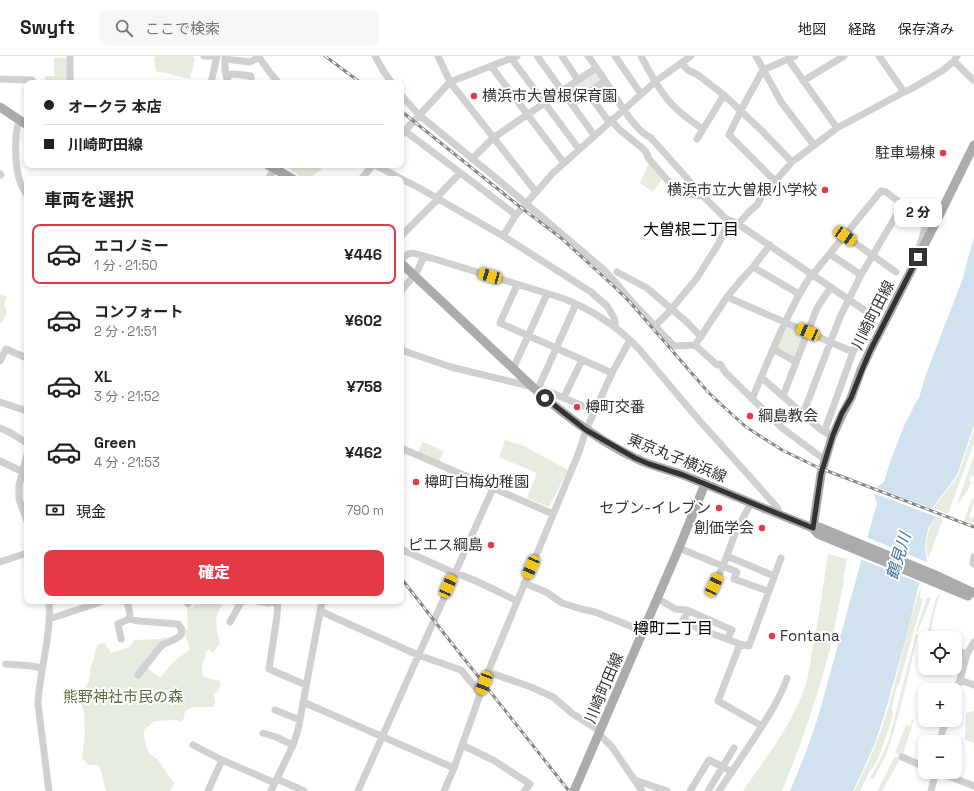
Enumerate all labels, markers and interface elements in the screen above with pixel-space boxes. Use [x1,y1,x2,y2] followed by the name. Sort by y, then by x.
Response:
[99,10,379,46] search box
[20,15,75,40] text: Swyft
[113,17,135,39] icon: search
[145,19,220,38] text: ここで検索
[798,20,826,38] text: 地図
[848,20,876,38] text: 経路
[898,20,954,38] text: 保存済み
[482,86,617,105] place label: 横浜市大曽根保育園
[469,91,479,101] marker: 横浜市大曽根保育園
[68,97,162,116] text: オークラ 本店
[68,135,143,154] text: 川崎町田線
[875,143,935,162] place label: 駐車場棟
[938,148,948,158] marker: 駐車場棟
[667,180,817,199] place label: 横浜市立大曽根小学校
[820,185,830,195] marker: 横浜市立大曽根小学校
[44,188,134,211] text: 車両を選択
[894,199,942,227] callout: 2 分
[906,204,930,221] text: 2 分
[643,219,739,240] district label: 大曽根二丁目
[832,224,858,248] car
[46,236,82,272] icon: car
[94,236,169,255] text: エコノミー
[344,245,382,264] text: ¥446
[909,248,927,266] route end
[94,257,158,274] text: 1 分 · 21:50
[477,267,503,285] car
[847,277,898,353] street label: 川崎町田線
[46,302,82,338] icon: car
[94,302,184,321] text: コンフォート
[345,311,382,330] text: ¥602
[795,322,821,342] car
[94,323,157,340] text: 2 分 · 21:51
[94,367,112,386] text: XL
[46,368,82,404] icon: car
[346,377,382,396] text: ¥758
[94,388,159,405] text: 3 分 · 21:52
[536,389,554,407] route start
[585,397,645,416] place label: 樽町交番
[572,402,582,412] marker: 樽町交番
[758,406,818,425] place label: 綱島教会
[745,411,755,421] marker: 綱島教会
[625,429,729,486] street label: 東京丸子横浜線
[94,433,136,452] text: Green
[46,434,82,470] icon: car
[345,443,382,462] text: ¥462
[94,454,160,471] text: 4 分 · 21:53
[424,472,529,491] place label: 樽町白梅幼稚園
[411,477,421,487] marker: 樽町白梅幼稚園
[599,498,711,517] place label: セブン-イレブン
[44,499,66,521] icon: cash
[76,502,106,521] text: 現金
[346,502,384,519] text: 790 m
[714,503,724,513] marker: セブン-イレブン
[694,518,754,537] place label: 創価学会
[757,523,767,533] marker: 創価学会
[881,528,916,582] water label: 鶴見川
[408,535,483,554] place label: ピエス綱島
[486,540,496,550] marker: ピエス綱島
[44,550,384,596] button: 確定
[521,554,541,580] car
[703,572,725,598] car
[438,573,458,599] car
[633,618,713,639] district label: 樽町二丁目
[780,626,840,645] place label: Fontana
[767,631,777,641] marker: Fontana
[918,631,962,779] map controls
[918,631,962,675] button: locate
[580,650,627,726] street label: 川崎町田線
[474,670,494,696] car
[918,683,962,727] button: +
[63,687,183,706] park label: 熊野神社市民の森
[918,735,962,779] button: −

